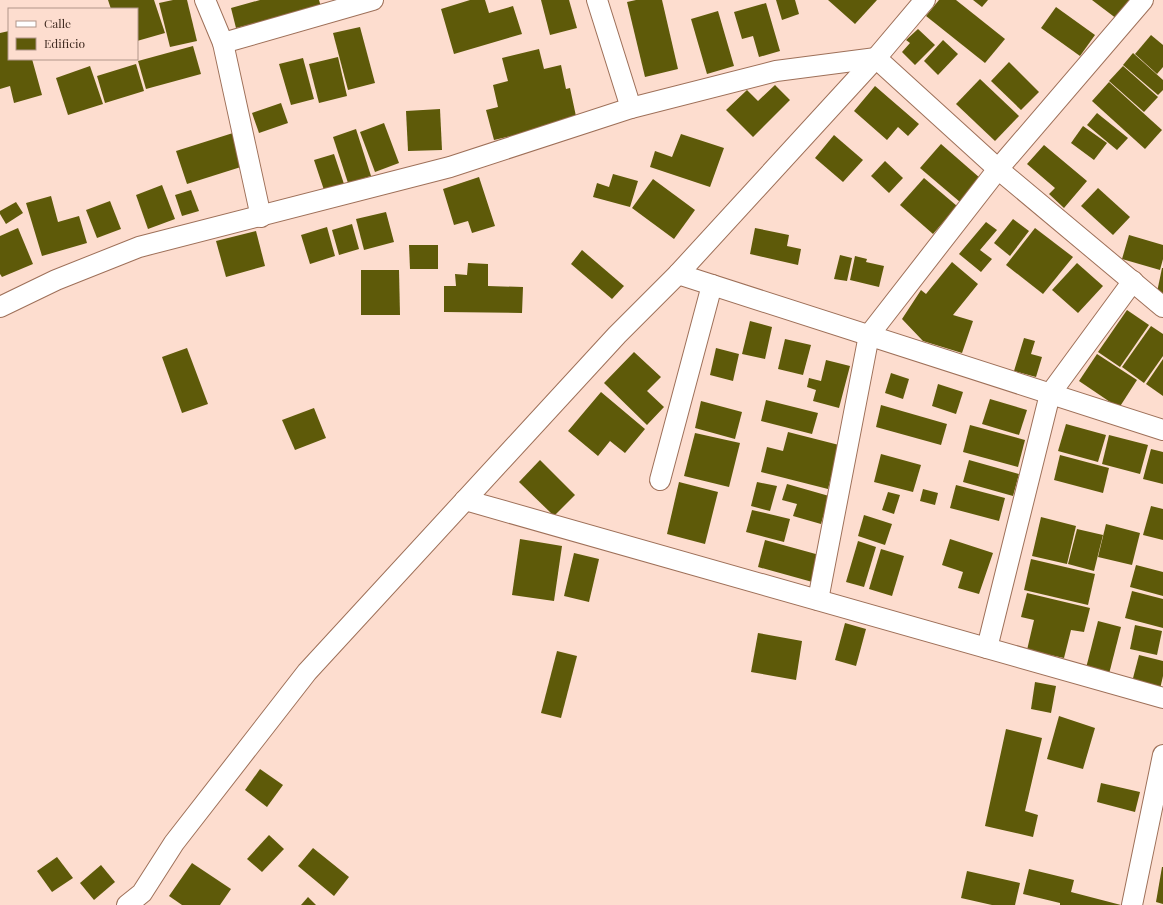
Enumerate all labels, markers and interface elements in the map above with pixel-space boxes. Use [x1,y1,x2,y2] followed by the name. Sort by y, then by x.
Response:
[8,8,138,60] legend
[44,15,71,31] text: Calle
[44,35,86,51] text: Edificio

